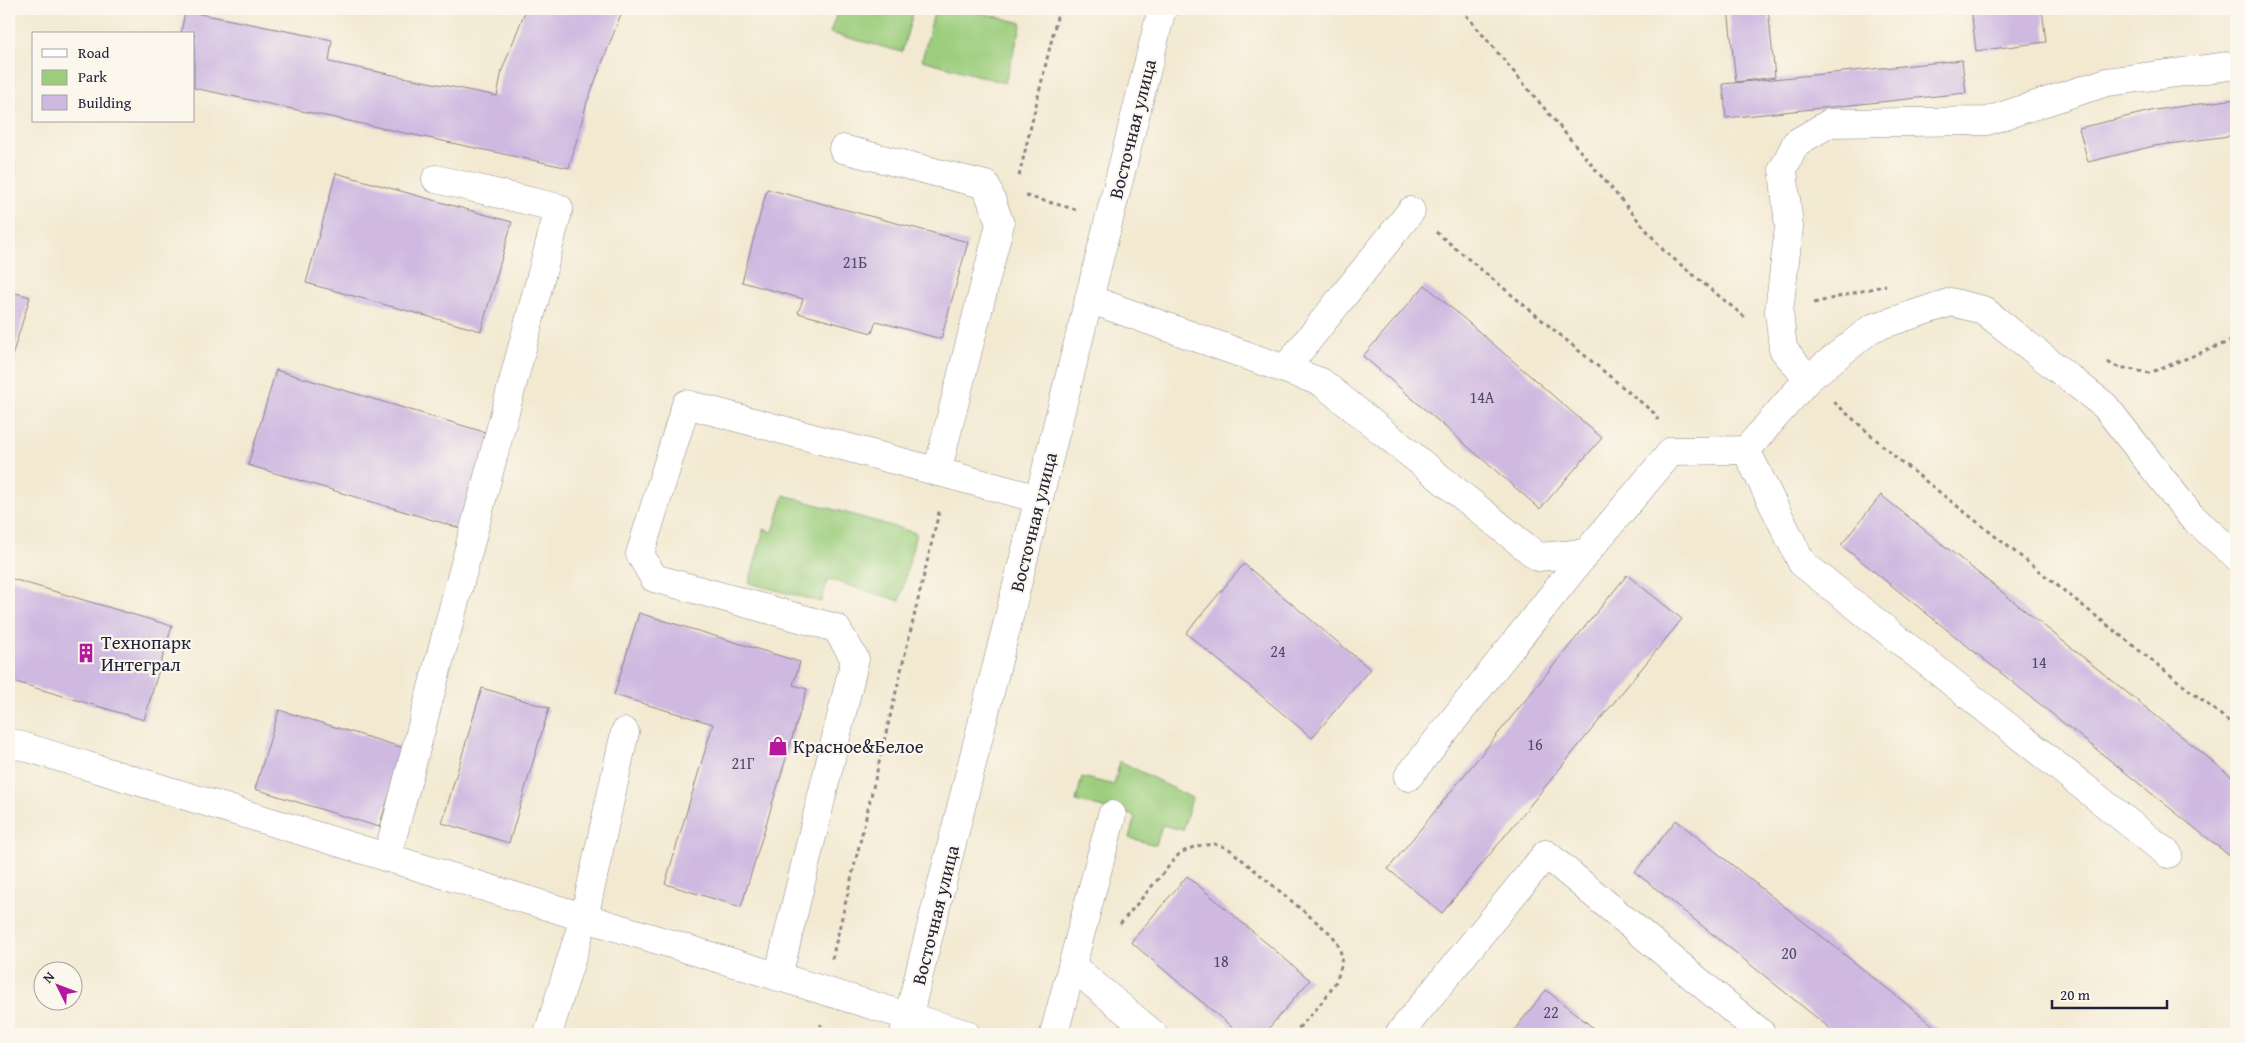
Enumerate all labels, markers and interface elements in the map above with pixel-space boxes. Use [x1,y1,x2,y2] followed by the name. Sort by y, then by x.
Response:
[32,32,195,122] legend
[78,42,109,63] text: Road
[1101,56,1163,202] street label: Восточная улица
[78,66,107,87] text: Park
[78,92,132,113] text: Building
[843,250,867,274] house number: 21Б
[1469,385,1495,409] house number: 14А
[1002,449,1064,595] street label: Восточная улица
[101,628,191,678] place label: Технопарк Интеграл
[1270,639,1286,663] house number: 24
[75,642,97,664] building icon: Технопарк Интеграл
[2031,650,2047,674] house number: 14
[793,732,924,760] place label: Красное&Белое
[1527,732,1543,756] house number: 16
[767,735,789,757] shop icon: Красное&Белое
[731,751,755,775] house number: 21Г
[904,842,966,988] street label: Восточная улица
[1781,941,1797,965] house number: 20
[1213,949,1229,973] house number: 18
[32,960,82,1010] north arrow
[38,967,59,987] text: N
[2052,978,2168,1010] scale bar
[2060,984,2091,1005] text: 20 m
[1543,1000,1559,1024] house number: 22

